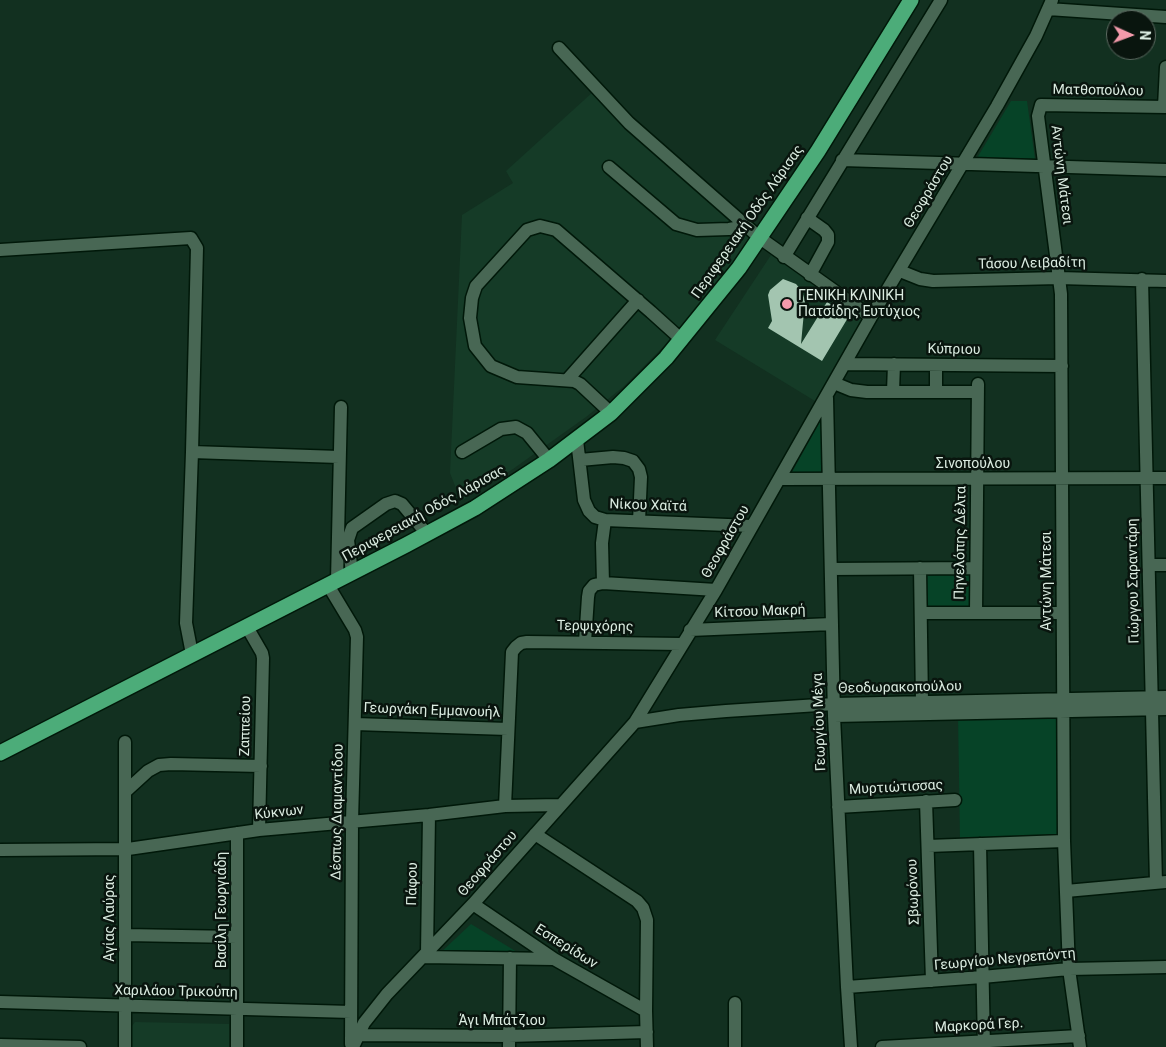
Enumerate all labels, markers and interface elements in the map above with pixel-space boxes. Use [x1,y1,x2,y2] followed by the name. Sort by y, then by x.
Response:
[1106,10,1156,60] north arrow
[1137,30,1153,41] text: N
[1052,82,1144,100] street label: Ματθοπούλου
[1047,124,1075,226] street label: Αντώνη Μάτεσι
[688,142,808,302] street label: Περιφερειακή Οδός Λάρισας
[901,153,957,231] street label: Θεοφράστου
[978,255,1086,273] street label: Τάσου Λειβαδίτη
[798,288,921,321] place label: ΓΕΝΙΚΗ ΚΛΙΝΙΚΗ Πατσίδης Ευτύχιος
[780,297,794,311] marker: ΓΕΝΙΚΗ ΚΛΙΝΙΚΗ Πατσίδης Ευτύχιος
[927,341,981,359] street label: Κύπριου
[936,456,1010,472] street label: Σινοπούλου
[340,462,508,566] street label: Περιφερειακή Οδός Λάρισας
[952,486,970,600] street label: Πηνελόπης Δέλτα
[609,496,687,516] street label: Νίκου Χαϊτά
[698,502,754,582] street label: Θεοφράστου
[1125,518,1143,644] street label: Γιώργου Σαραντάρη
[1039,531,1055,631] street label: Αντώνη Μάτεσι
[714,602,806,622] street label: Κίτσου Μακρή
[557,618,633,636] street label: Τερψιχόρης
[810,673,830,771] street label: Γεωργίου Μέγα
[838,679,962,697] street label: Θεοδωρακοπούλου
[237,696,255,756] street label: Ζαππείου
[363,700,501,722] street label: Γεωργάκη Εμμανουήλ
[328,744,348,880] street label: Δέσπως Διαμαντίδου
[849,777,943,799] street label: Μυρτιώτισσας
[254,802,304,824] street label: Κύκνων
[455,828,521,900] street label: Θεοφράστου
[214,852,230,968] street label: Βασίλη Γεωργιάδη
[904,859,924,925] street label: Σβωρόνου
[404,862,422,906] street label: Πάφου
[102,874,118,962] street label: Αγίας Λαύρας
[532,921,600,973] street label: Εσπερίδων
[934,945,1076,975] street label: Γεωργίου Νεγρεπόντη
[114,983,238,1001] street label: Χαριλάου Τρικούπη
[459,1013,545,1029] street label: Άγι Μπάτζιου
[934,1015,1024,1037] street label: Μαρκορά Γερ.

